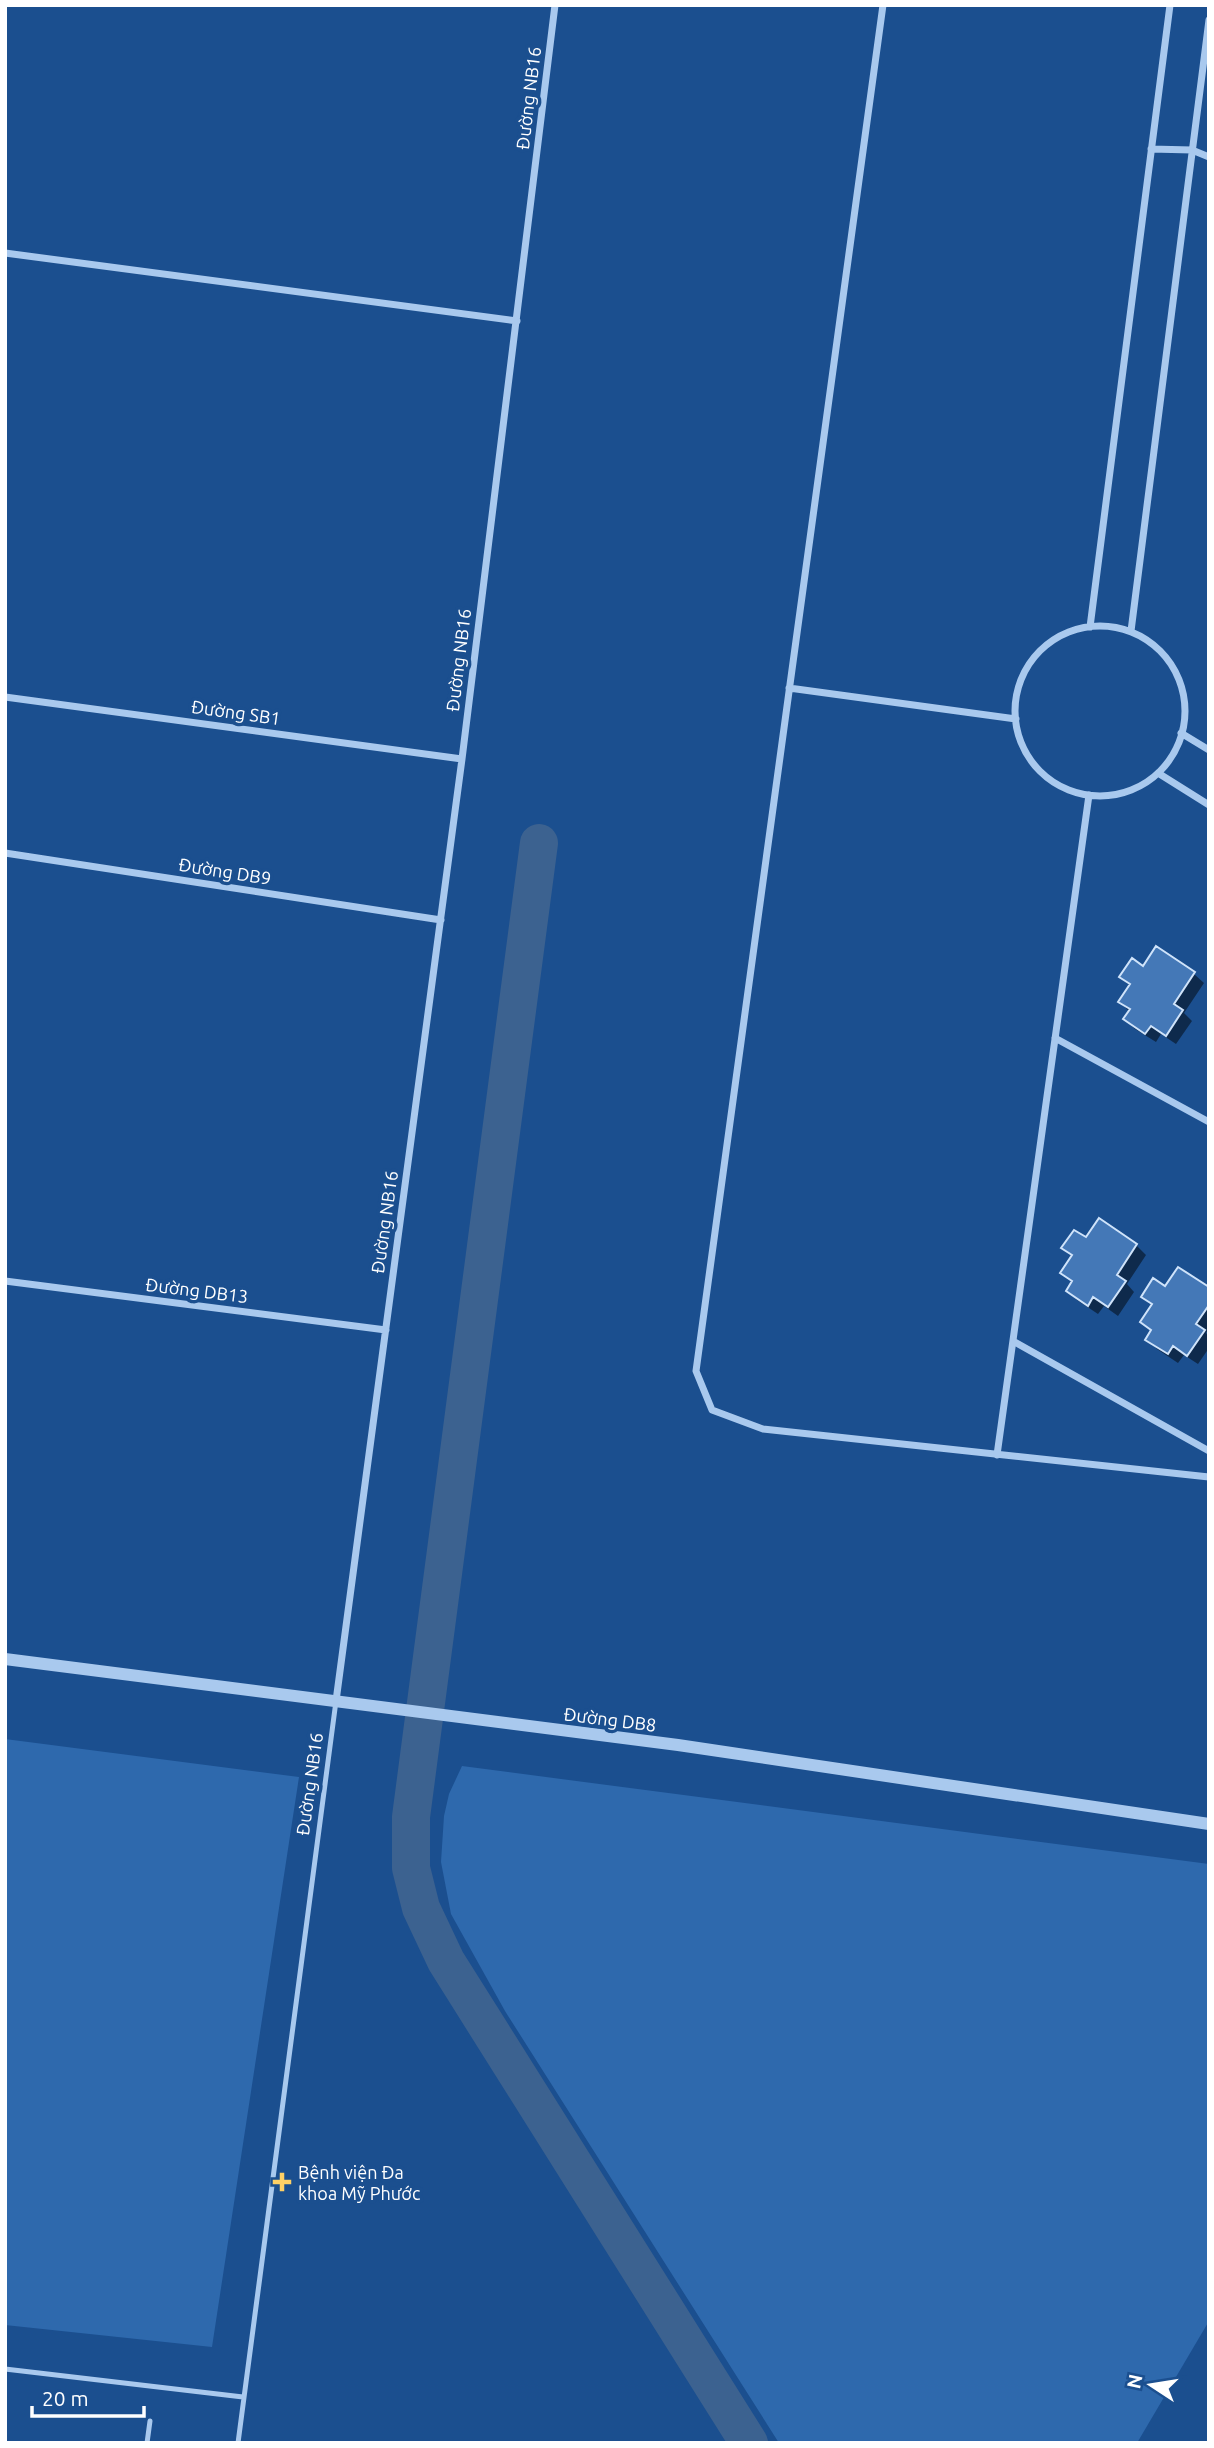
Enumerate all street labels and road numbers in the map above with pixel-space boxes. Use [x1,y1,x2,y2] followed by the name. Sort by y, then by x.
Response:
[512,45,544,151] street label: Đường NB16
[442,607,474,713] street label: Đường NB16
[190,696,282,728] street label: Đường SB1
[177,854,273,888] street label: Đường DB9
[367,1169,401,1275] street label: Đường NB16
[144,1274,250,1306] street label: Đường DB13
[563,1703,657,1735] street label: Đường DB8
[292,1731,326,1837] street label: Đường NB16

